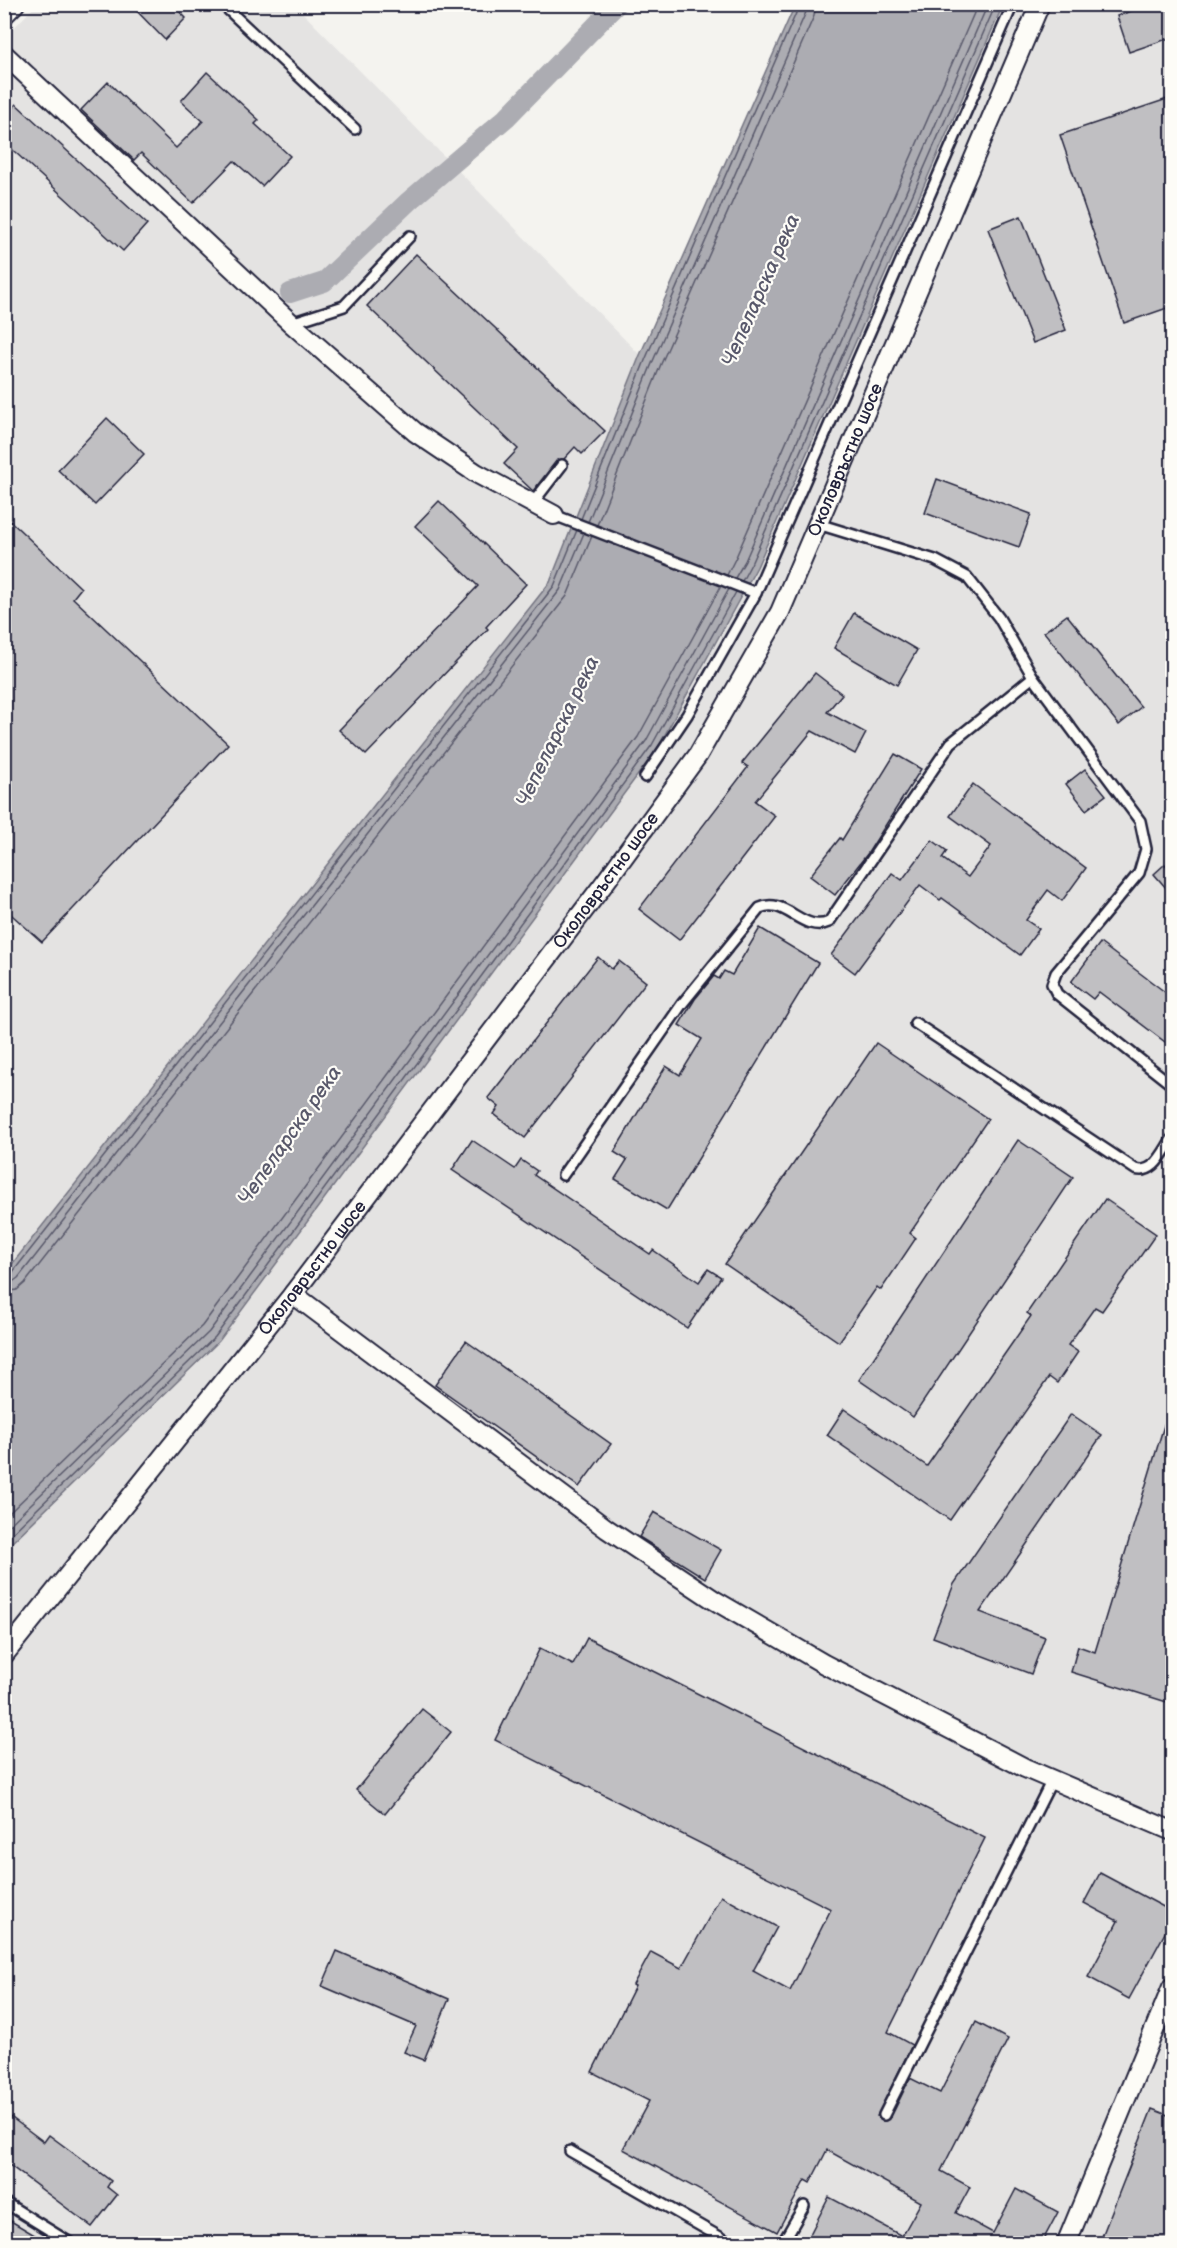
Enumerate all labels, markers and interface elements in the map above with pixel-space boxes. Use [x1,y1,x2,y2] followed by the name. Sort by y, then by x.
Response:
[717,210,805,370] water label: Чепеларска река
[804,380,887,540] street label: Околовръстно шосе
[511,652,605,811] water label: Чепеларска река
[549,808,664,953] street label: Околовръстно шосе
[233,1061,347,1210] water label: Чепеларска река
[254,1197,371,1340] street label: Околовръстно шосе

